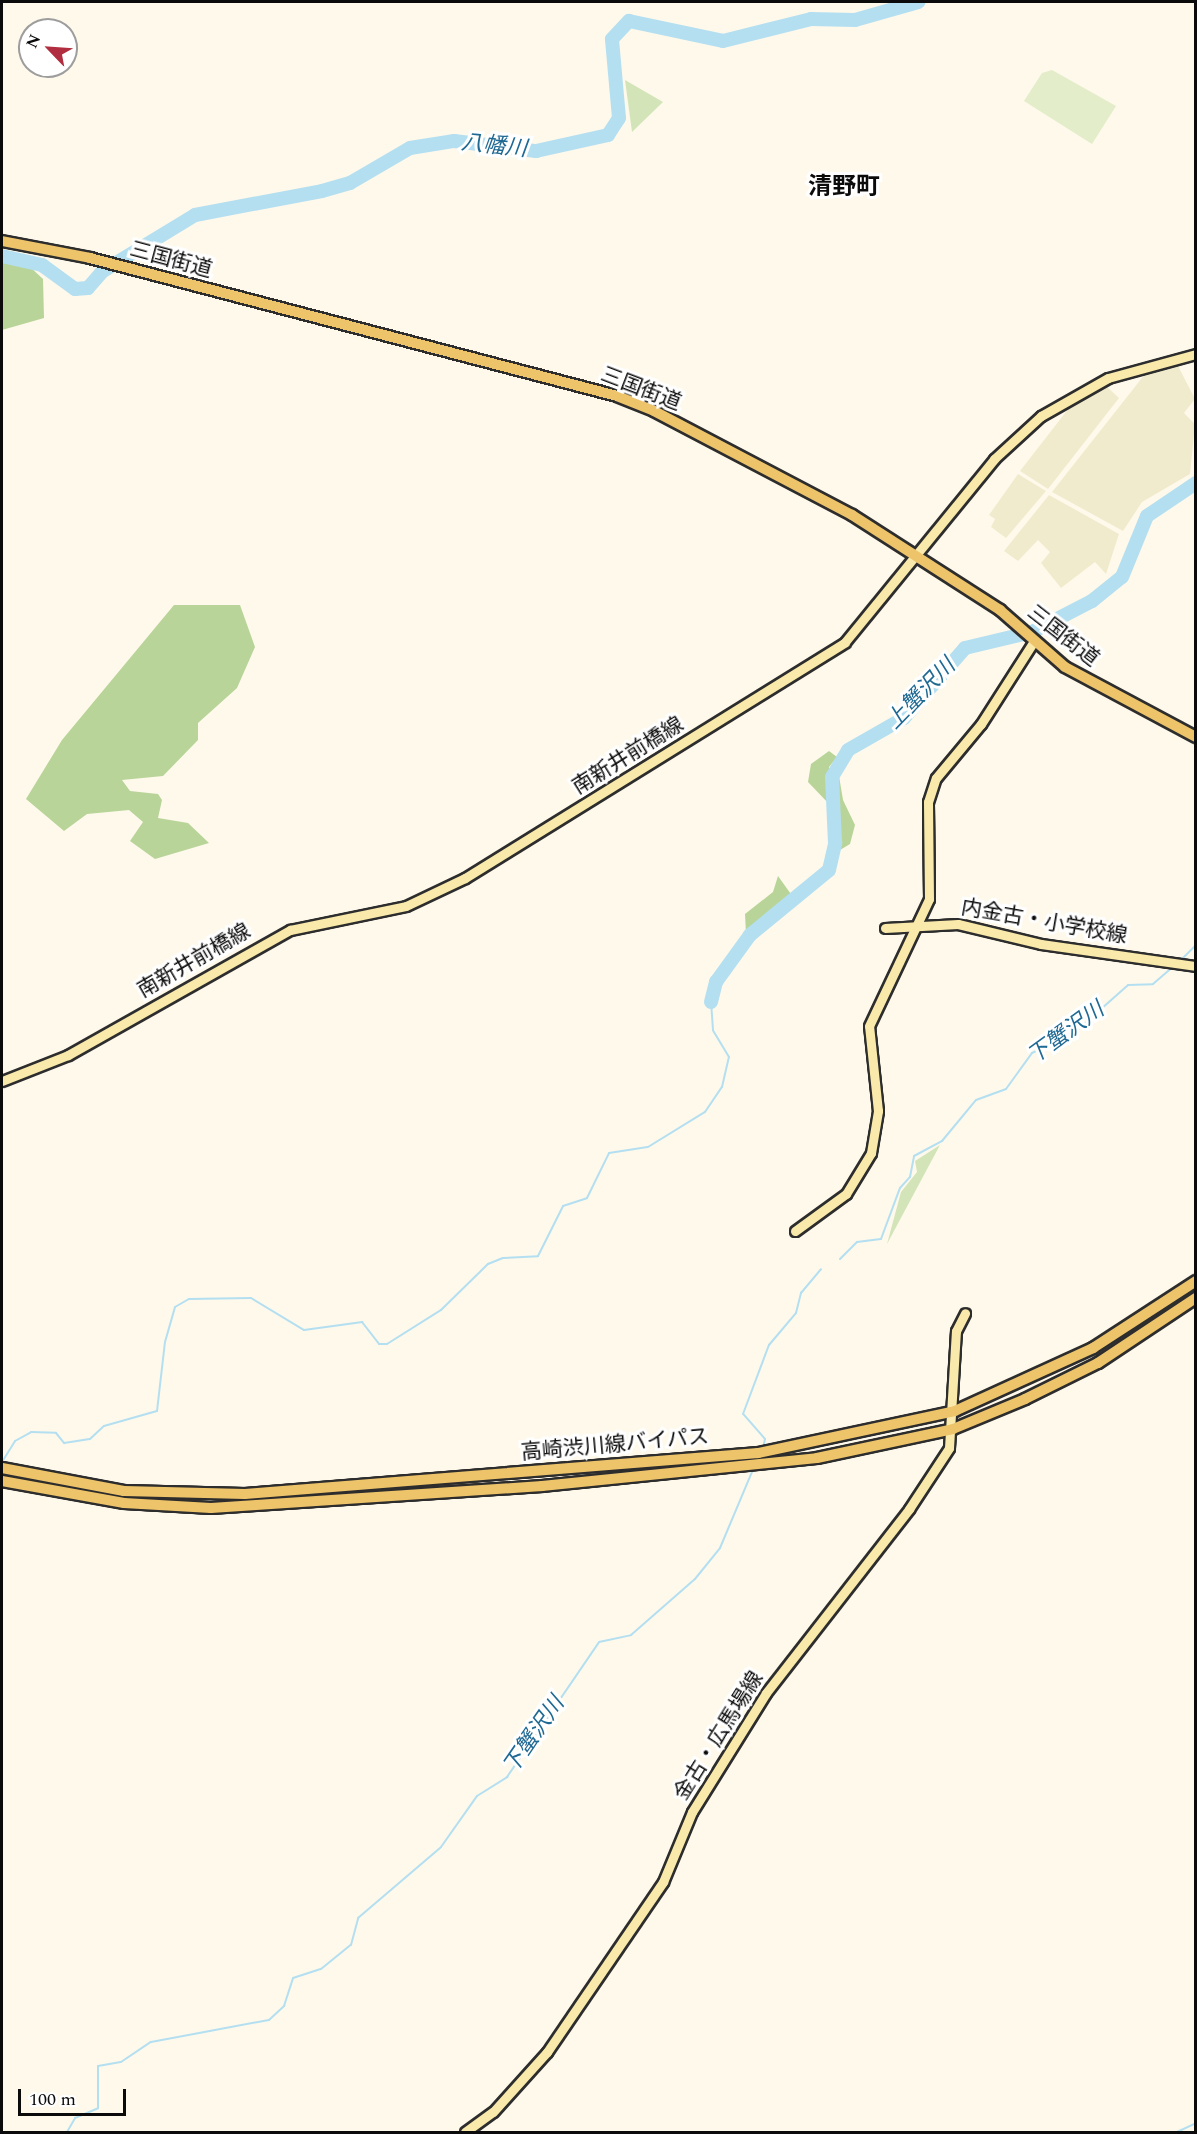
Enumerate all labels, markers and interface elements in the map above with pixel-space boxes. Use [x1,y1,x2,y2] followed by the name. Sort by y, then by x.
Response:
[18,18,78,78] north arrow
[20,30,47,52] text: N
[460,129,528,163] water label: 八幡川
[808,174,880,202] district label: 清野町
[127,237,215,283] street label: 三国街道
[597,362,685,416] street label: 三国街道
[1022,600,1104,672] street label: 三国街道
[881,653,961,735] water label: 上蟹沢川
[568,712,688,800] street label: 南新井前橋線
[959,895,1129,949] street label: 内金古・小学校線
[133,919,255,1003] street label: 南新井前橋線
[1023,996,1109,1070] water label: 下蟹沢川
[520,1424,710,1466] street label: 高崎渋川線バイパス
[669,1667,769,1805] street label: 金古・広馬場線
[498,1691,570,1779] water label: 下蟹沢川
[21,2077,129,2115] scale bar
[29,2086,76,2113] text: 100 m

